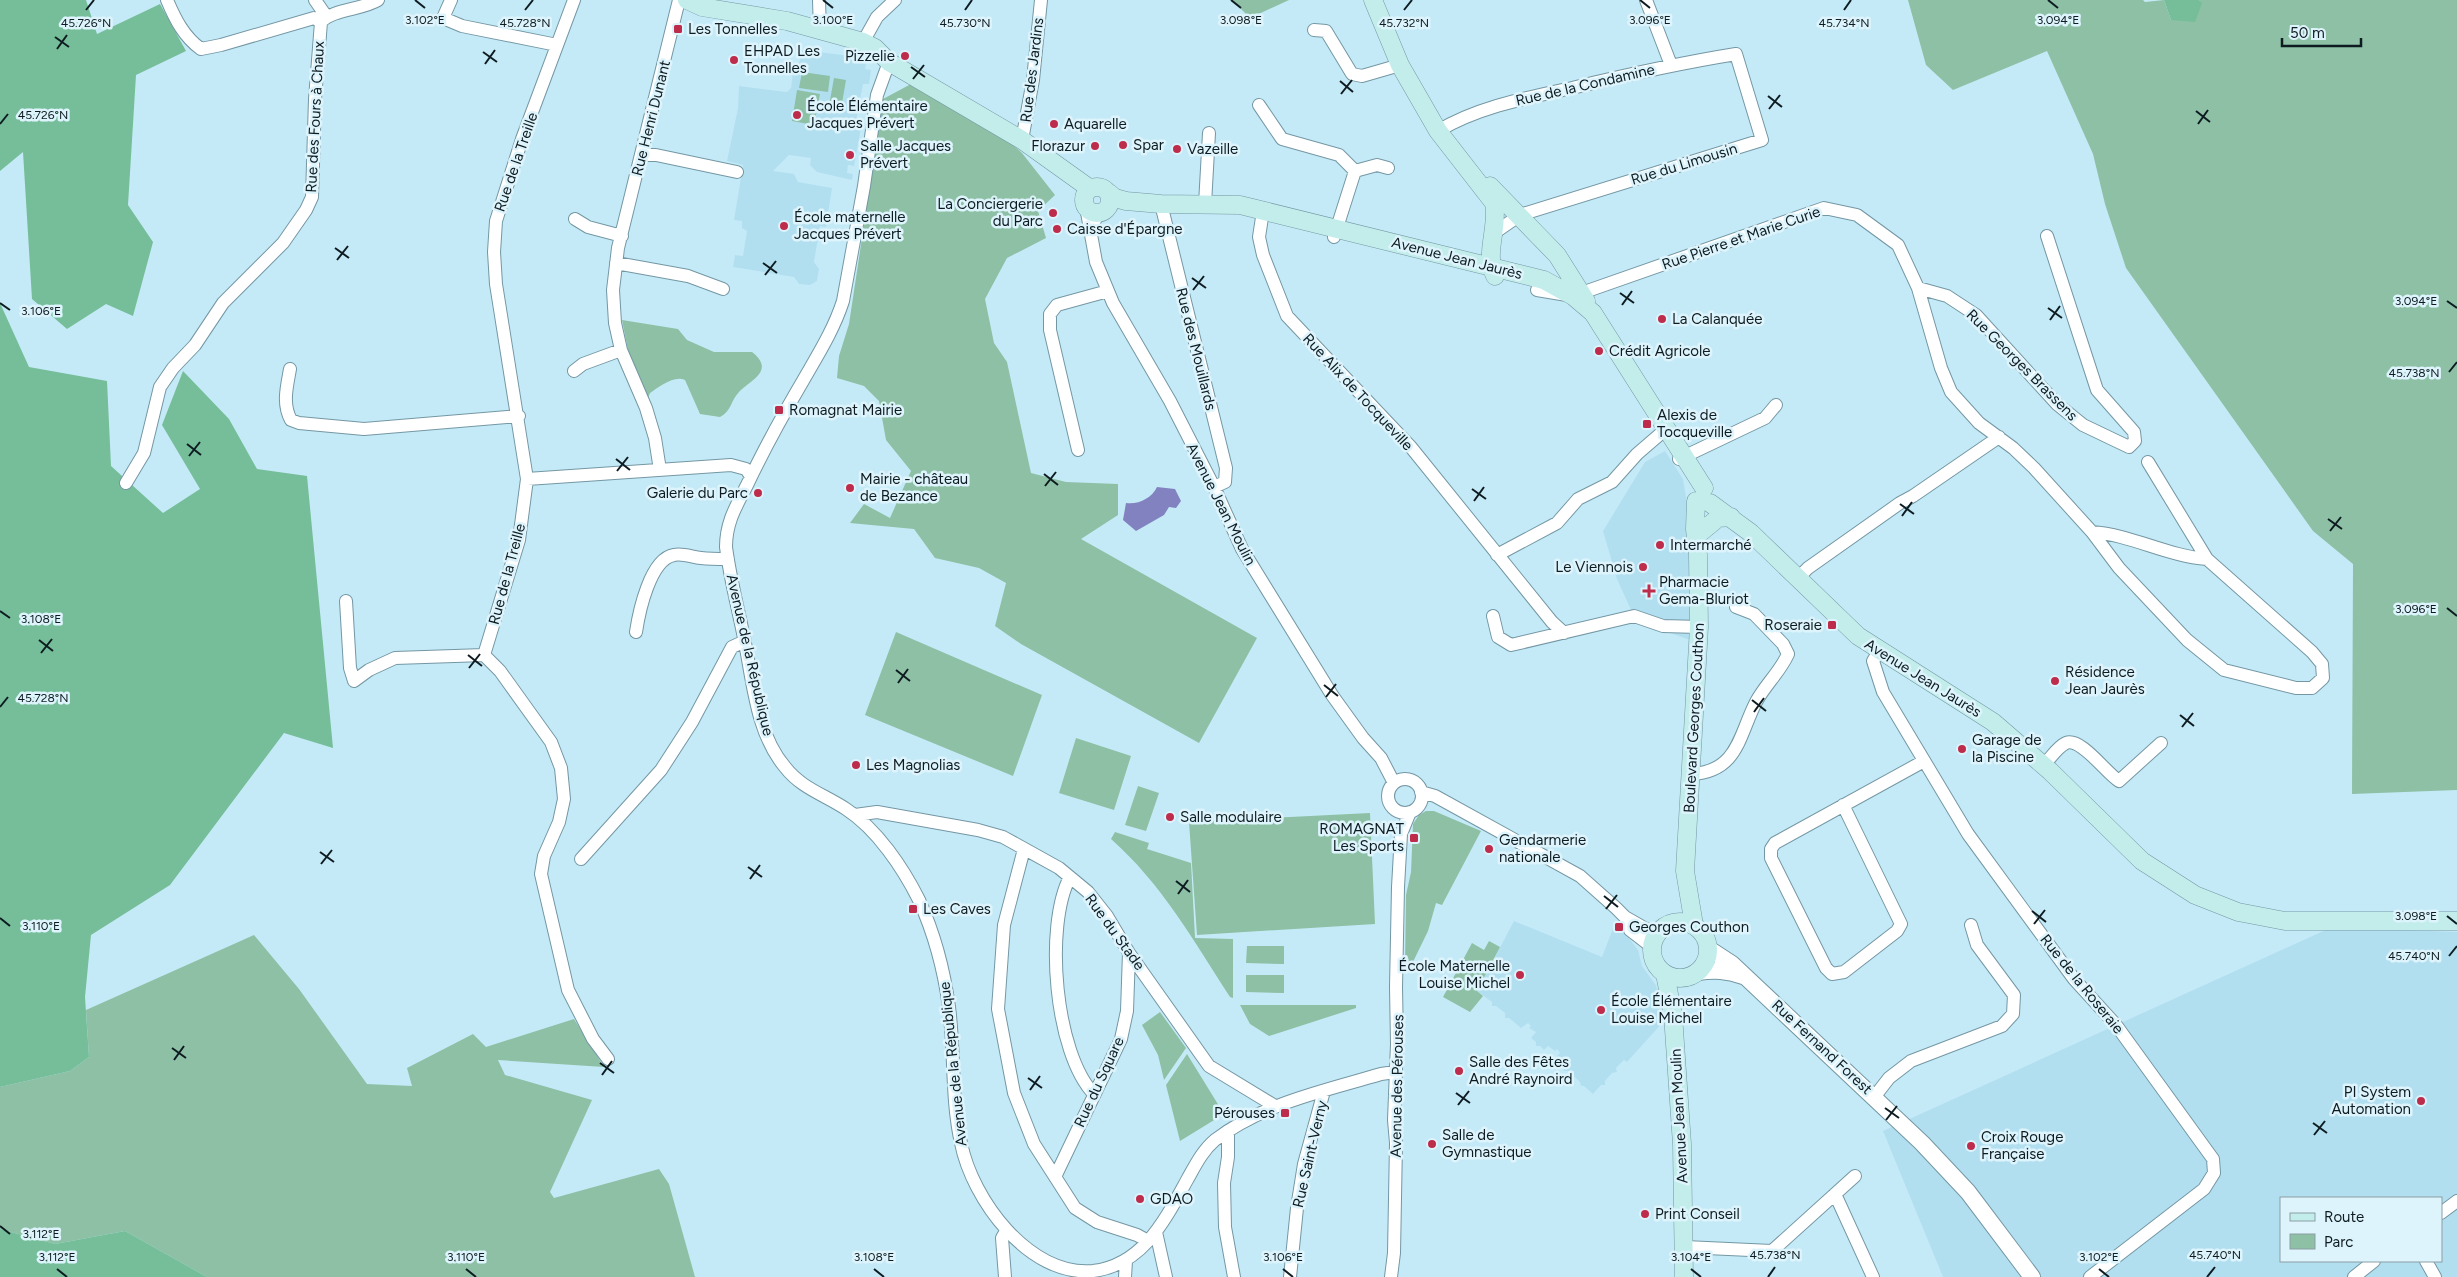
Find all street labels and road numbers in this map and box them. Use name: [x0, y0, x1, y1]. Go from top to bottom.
street label: Rue des Jardins: [1017, 17, 1047, 123]
street label: Rue des Fours à Chaux: [302, 41, 328, 193]
street label: Rue Henri Dunant: [628, 58, 674, 178]
street label: Rue de la Condamine: [1514, 60, 1656, 110]
street label: Rue de la Treille: [491, 110, 541, 214]
street label: Rue du Limousin: [1629, 139, 1739, 189]
street label: Rue Pierre et Marie Curie: [1659, 202, 1823, 274]
street label: Avenue Jean Jaurès: [1390, 233, 1524, 283]
street label: Rue des Mouillards: [1172, 286, 1220, 412]
street label: Rue Georges Brassens: [1963, 306, 2081, 424]
street label: Rue Alix de Tocqueville: [1299, 330, 1417, 454]
street label: Avenue Jean Moulin: [1182, 440, 1260, 568]
street label: Rue de la Treille: [485, 521, 529, 627]
street label: Avenue de la République: [723, 572, 777, 738]
street label: Boulevard Georges Couthon: [1680, 622, 1708, 814]
street label: Avenue Jean Jaurès: [1861, 635, 1985, 721]
street label: Rue du Stade: [1081, 890, 1149, 974]
street label: Rue de la Roseraie: [2036, 931, 2128, 1037]
street label: Avenue de la République: [935, 981, 971, 1147]
street label: Rue Fernand Forest: [1768, 996, 1876, 1098]
street label: Avenue des Pérouses: [1387, 1014, 1407, 1158]
street label: Rue du Square: [1070, 1034, 1128, 1130]
street label: Avenue Jean Moulin: [1666, 1048, 1692, 1184]
street label: Rue Saint-Verny: [1289, 1099, 1331, 1209]

